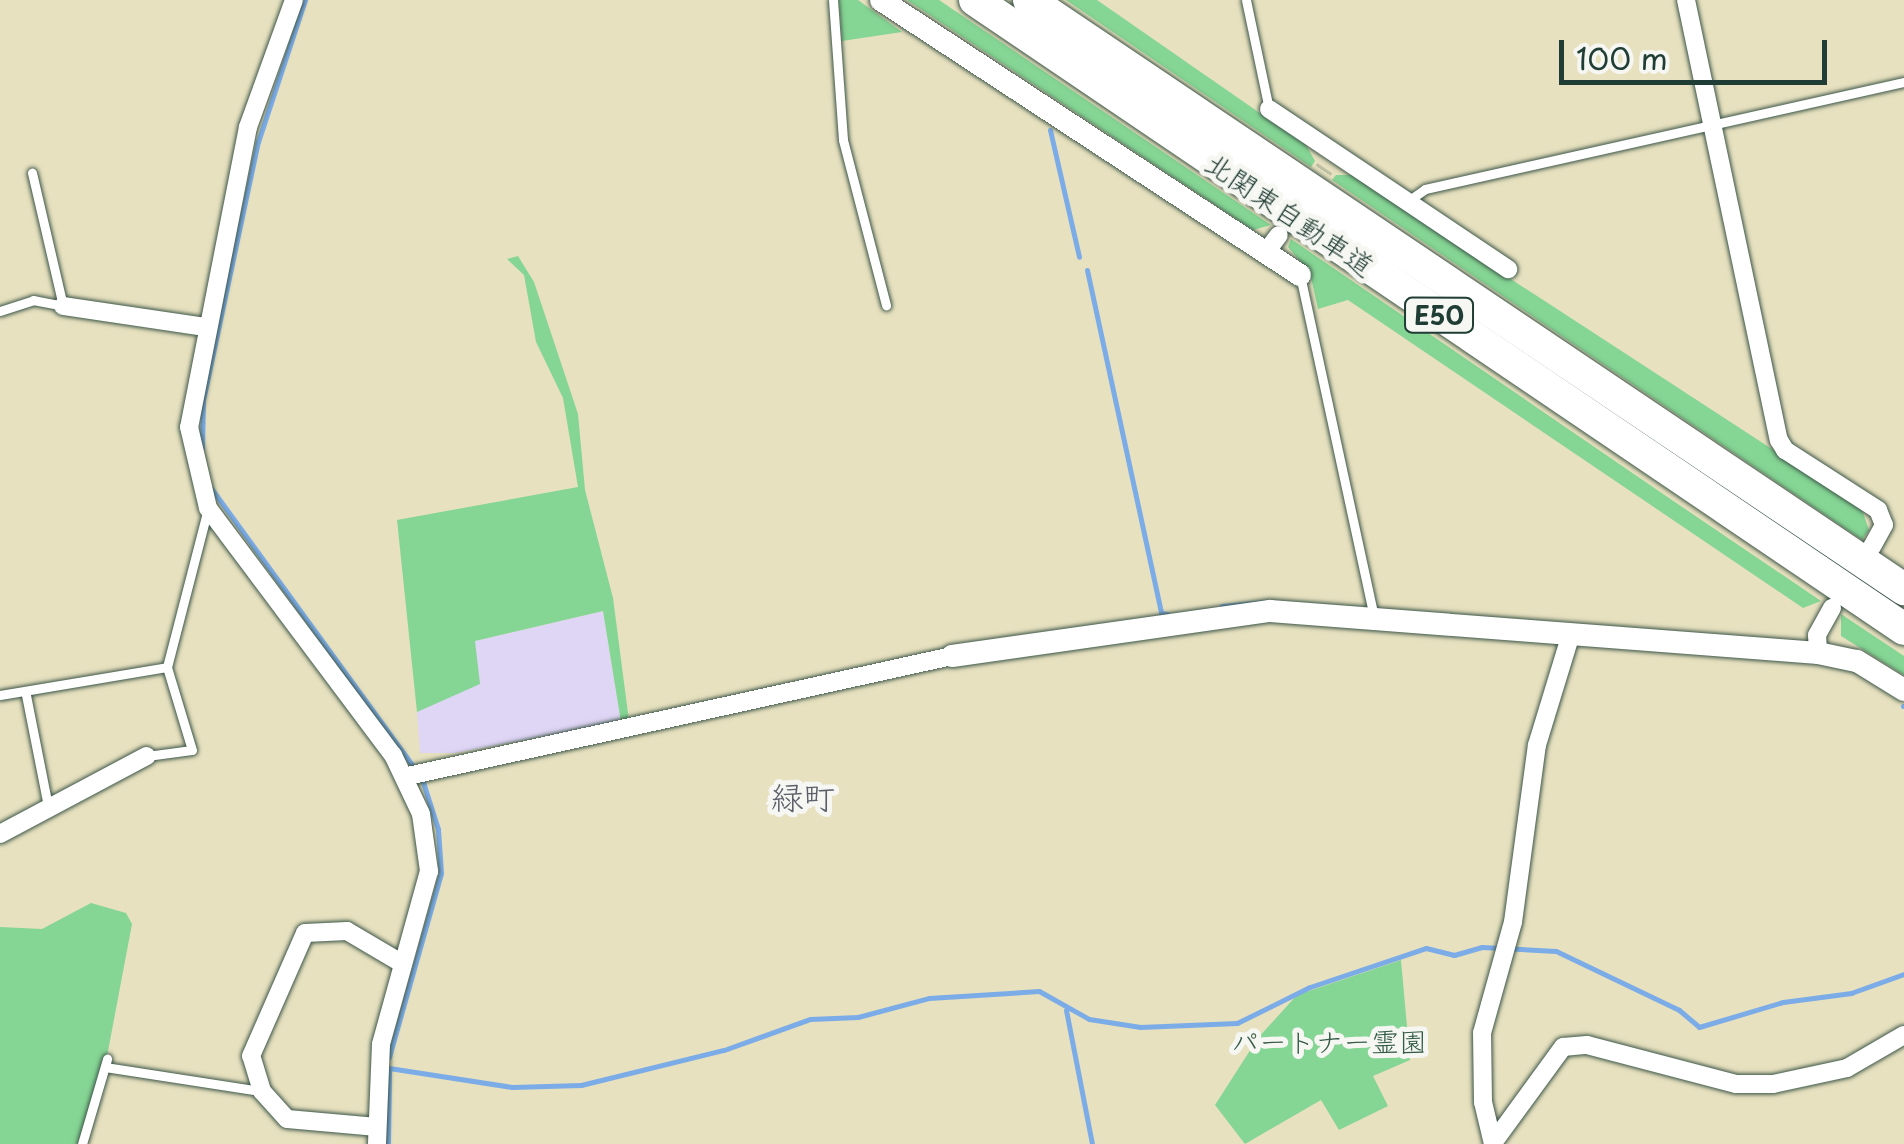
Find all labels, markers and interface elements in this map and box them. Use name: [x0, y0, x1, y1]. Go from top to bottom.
scale bar: [1564, 20, 1832, 82]
text: 100 m: [1576, 35, 1668, 80]
street label: 北関東自動車道: [1199, 145, 1381, 283]
road number: E50: [1404, 295, 1474, 335]
district label: 緑町: [771, 777, 835, 815]
park label: パートナー霊園: [1231, 1024, 1427, 1058]

